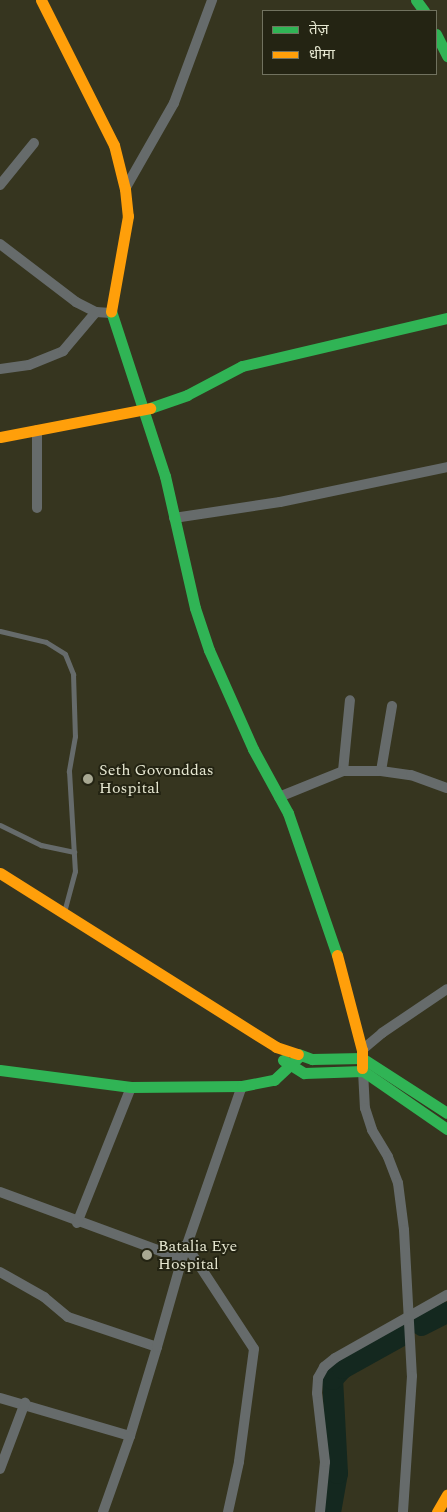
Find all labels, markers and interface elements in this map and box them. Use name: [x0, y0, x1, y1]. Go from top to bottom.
legend: [262, 10, 437, 75]
text: तेज़: [309, 18, 329, 41]
text: धीमा: [309, 43, 335, 66]
place label: Seth Govonddas Hospital: [99, 760, 214, 798]
marker: Seth Govonddas Hospital: [81, 772, 95, 786]
place label: Batalia Eye Hospital: [158, 1236, 237, 1274]
marker: Batalia Eye Hospital: [140, 1248, 154, 1262]

